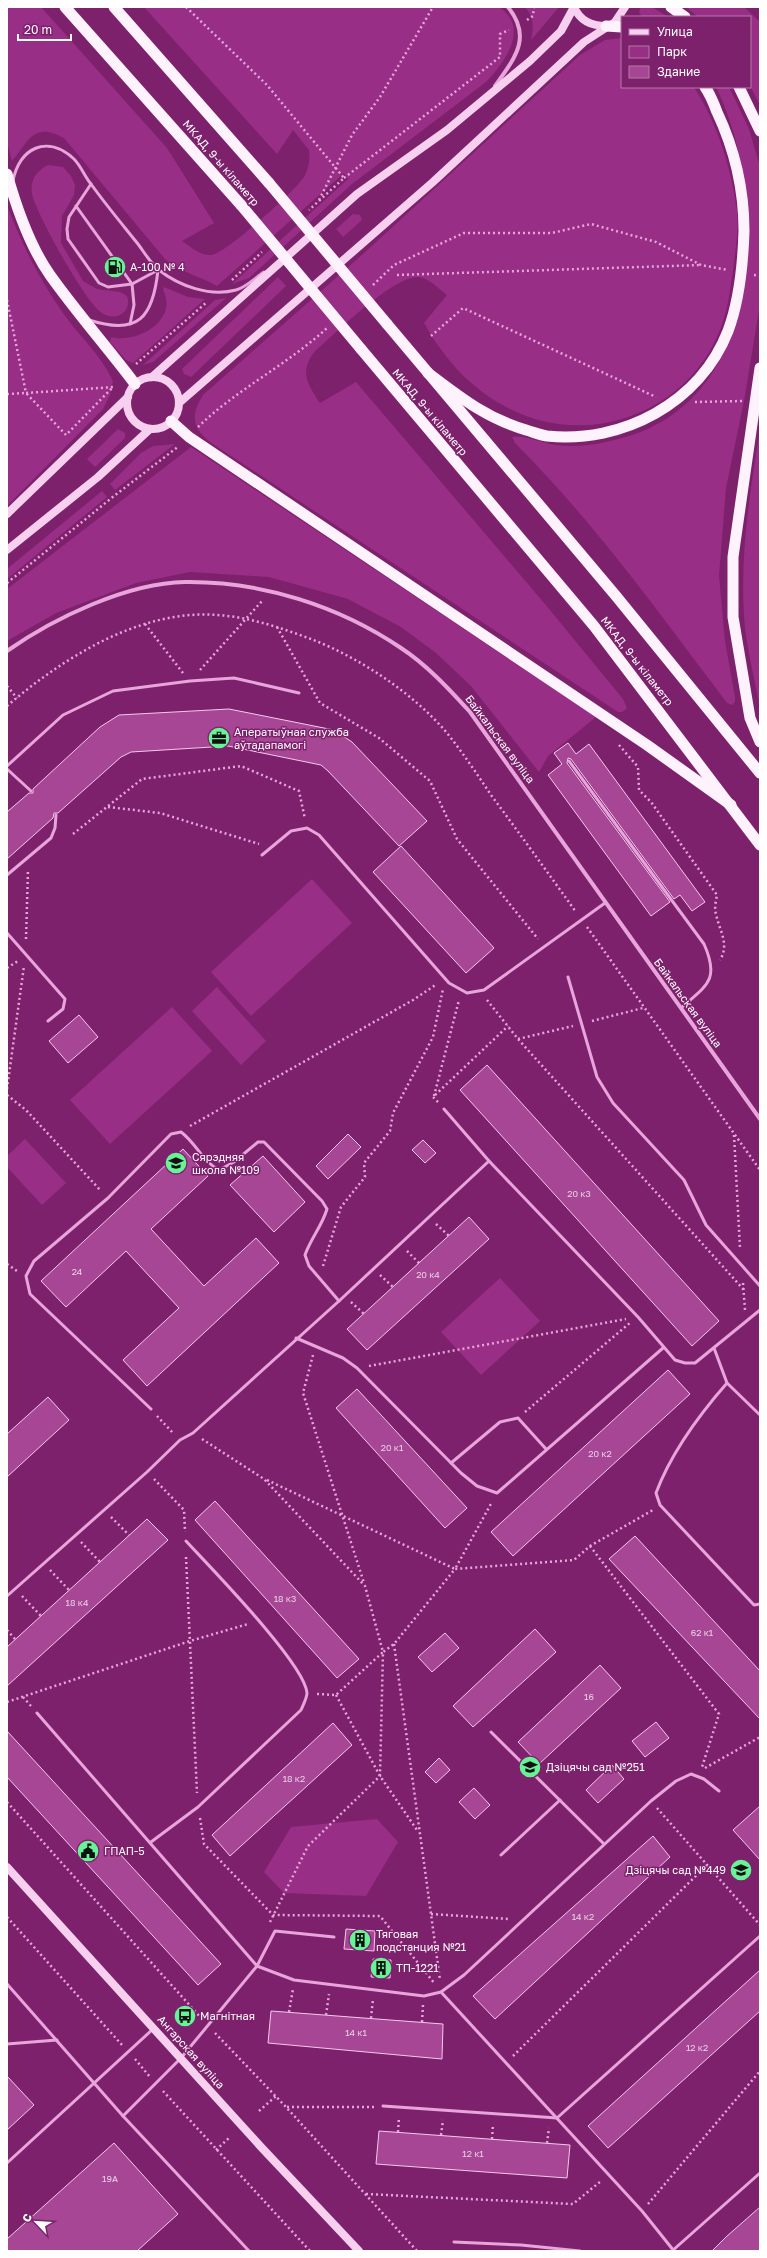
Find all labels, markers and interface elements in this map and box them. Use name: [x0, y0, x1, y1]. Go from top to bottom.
scale bar: [18, 16, 71, 42]
legend: [621, 16, 751, 88]
text: 20 m: [24, 22, 52, 37]
text: Улица: [657, 24, 693, 39]
text: Парк: [657, 44, 687, 59]
text: Здание: [657, 64, 700, 79]
street label: МКАД, 9-ы кіламетр: [181, 117, 262, 208]
fuel station icon: А-100 № 4: [102, 254, 128, 280]
place label: А-100 № 4: [130, 260, 185, 273]
street label: МКАД, 9-ы кіламетр: [390, 366, 471, 458]
street label: МКАД, 9-ы кіламетр: [599, 614, 676, 708]
street label: Байкальская вуліца: [463, 692, 538, 785]
office icon: Аператыўная служба аўтадапамогі: [206, 725, 232, 751]
place label: Аператыўная служба аўтадапамогі: [234, 725, 349, 751]
street label: Байкальская вуліца: [652, 956, 725, 1050]
school or university icon: Сярэдняя школа №109: [163, 1150, 189, 1176]
place label: Сярэдняя школа №109: [192, 1150, 260, 1176]
house number: 20 к3: [567, 1188, 591, 1199]
house number: 24: [72, 1266, 83, 1277]
house number: 20 к4: [416, 1269, 440, 1280]
house number: 20 к1: [381, 1442, 404, 1453]
house number: 20 к2: [588, 1448, 612, 1459]
house number: 18 к3: [274, 1593, 296, 1604]
house number: 18 к4: [66, 1597, 89, 1608]
house number: 62 к1: [691, 1627, 714, 1638]
house number: 16: [584, 1691, 594, 1702]
school or university icon: Дзіцячы сад №251: [517, 1754, 543, 1780]
place label: Дзіцячы сад №251: [546, 1760, 644, 1773]
house number: 18 к2: [283, 1773, 305, 1784]
public building icon: ГПАП-5: [75, 1838, 101, 1864]
place label: ГПАП-5: [104, 1844, 145, 1857]
school or university icon: Дзіцячы сад №449: [728, 1857, 754, 1883]
place label: Дзіцячы сад №449: [626, 1863, 726, 1876]
house number: 14 к2: [572, 1911, 594, 1922]
building icon: Тяговая подстанция №21: [347, 1927, 373, 1953]
place label: Тяговая подстанция №21: [376, 1927, 466, 1953]
building icon: ТП-1221: [368, 1955, 394, 1981]
place label: ТП-1221: [396, 1961, 439, 1974]
bus stop icon: Магнітная: [172, 2003, 198, 2029]
place label: Магнітная: [200, 2009, 255, 2022]
street label: Ангарская вуліца: [155, 2012, 228, 2091]
house number: 14 к1: [345, 2027, 367, 2038]
house number: 12 к2: [686, 2042, 708, 2053]
house number: 12 к1: [462, 2148, 484, 2159]
house number: 19А: [102, 2173, 118, 2184]
north arrow: [16, 2202, 56, 2242]
text: С: [19, 2211, 34, 2224]

